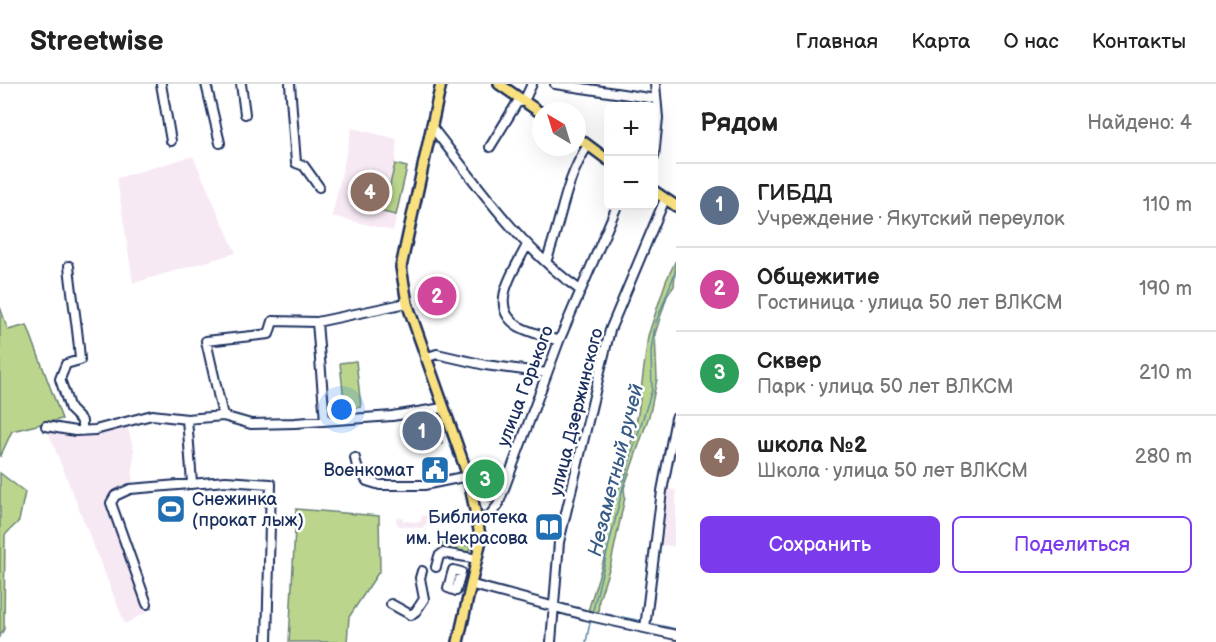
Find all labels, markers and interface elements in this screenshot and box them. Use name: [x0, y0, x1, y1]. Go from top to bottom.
text: Streetwise: [30, 25, 163, 58]
text: Главная: [795, 29, 878, 54]
text: Карта: [911, 29, 970, 54]
text: О нас: [1003, 29, 1059, 54]
text: Контакты: [1092, 29, 1186, 54]
north arrow: [532, 102, 586, 156]
map controls: [604, 102, 658, 210]
button: +: [604, 102, 658, 156]
text: Рядом: [700, 108, 778, 139]
text: Найдено: 4: [1087, 111, 1192, 135]
button: −: [604, 156, 658, 210]
pin: 4: [350, 170, 389, 214]
text: ГИБДД: [757, 180, 832, 207]
text: 1: [715, 193, 724, 217]
text: 110 m: [1143, 193, 1192, 217]
text: Учреждение · Якутский переулок: [757, 207, 1065, 231]
text: Общежитие: [757, 264, 879, 291]
pin: 2: [418, 274, 456, 318]
text: 2: [714, 277, 725, 301]
text: 190 m: [1139, 277, 1192, 301]
text: Гостиница · улица 50 лет ВЛКСМ: [757, 291, 1063, 315]
street label: улица Горького: [493, 323, 558, 450]
street label: улица Дзержинского: [545, 326, 608, 498]
text: Сквер: [757, 348, 821, 375]
text: 3: [714, 361, 725, 385]
text: 210 m: [1139, 361, 1192, 385]
text: Парк · улица 50 лет ВЛКСМ: [757, 375, 1014, 399]
water label: Незаметный ручей: [583, 381, 649, 559]
your location: [327, 395, 356, 424]
pin: 1: [402, 408, 442, 454]
text: школа №2: [757, 432, 867, 459]
text: 4: [714, 445, 725, 469]
text: 280 m: [1135, 445, 1192, 469]
public building icon: Военкомат: [419, 454, 451, 486]
pin: 3: [466, 456, 504, 502]
text: Школа · улица 50 лет ВЛКСМ: [757, 459, 1028, 483]
place label: Военкомат: [323, 460, 415, 481]
place label: Снежинка (прокат лыж): [192, 489, 304, 531]
sports icon: Снежинка (прокат лыж): [155, 493, 187, 525]
place label: Библиотека им. Некрасова: [406, 507, 528, 549]
library icon: Библиотека им. Некрасова: [533, 511, 565, 543]
button: Сохранить: [700, 516, 940, 573]
button: Поделиться: [952, 516, 1192, 573]

